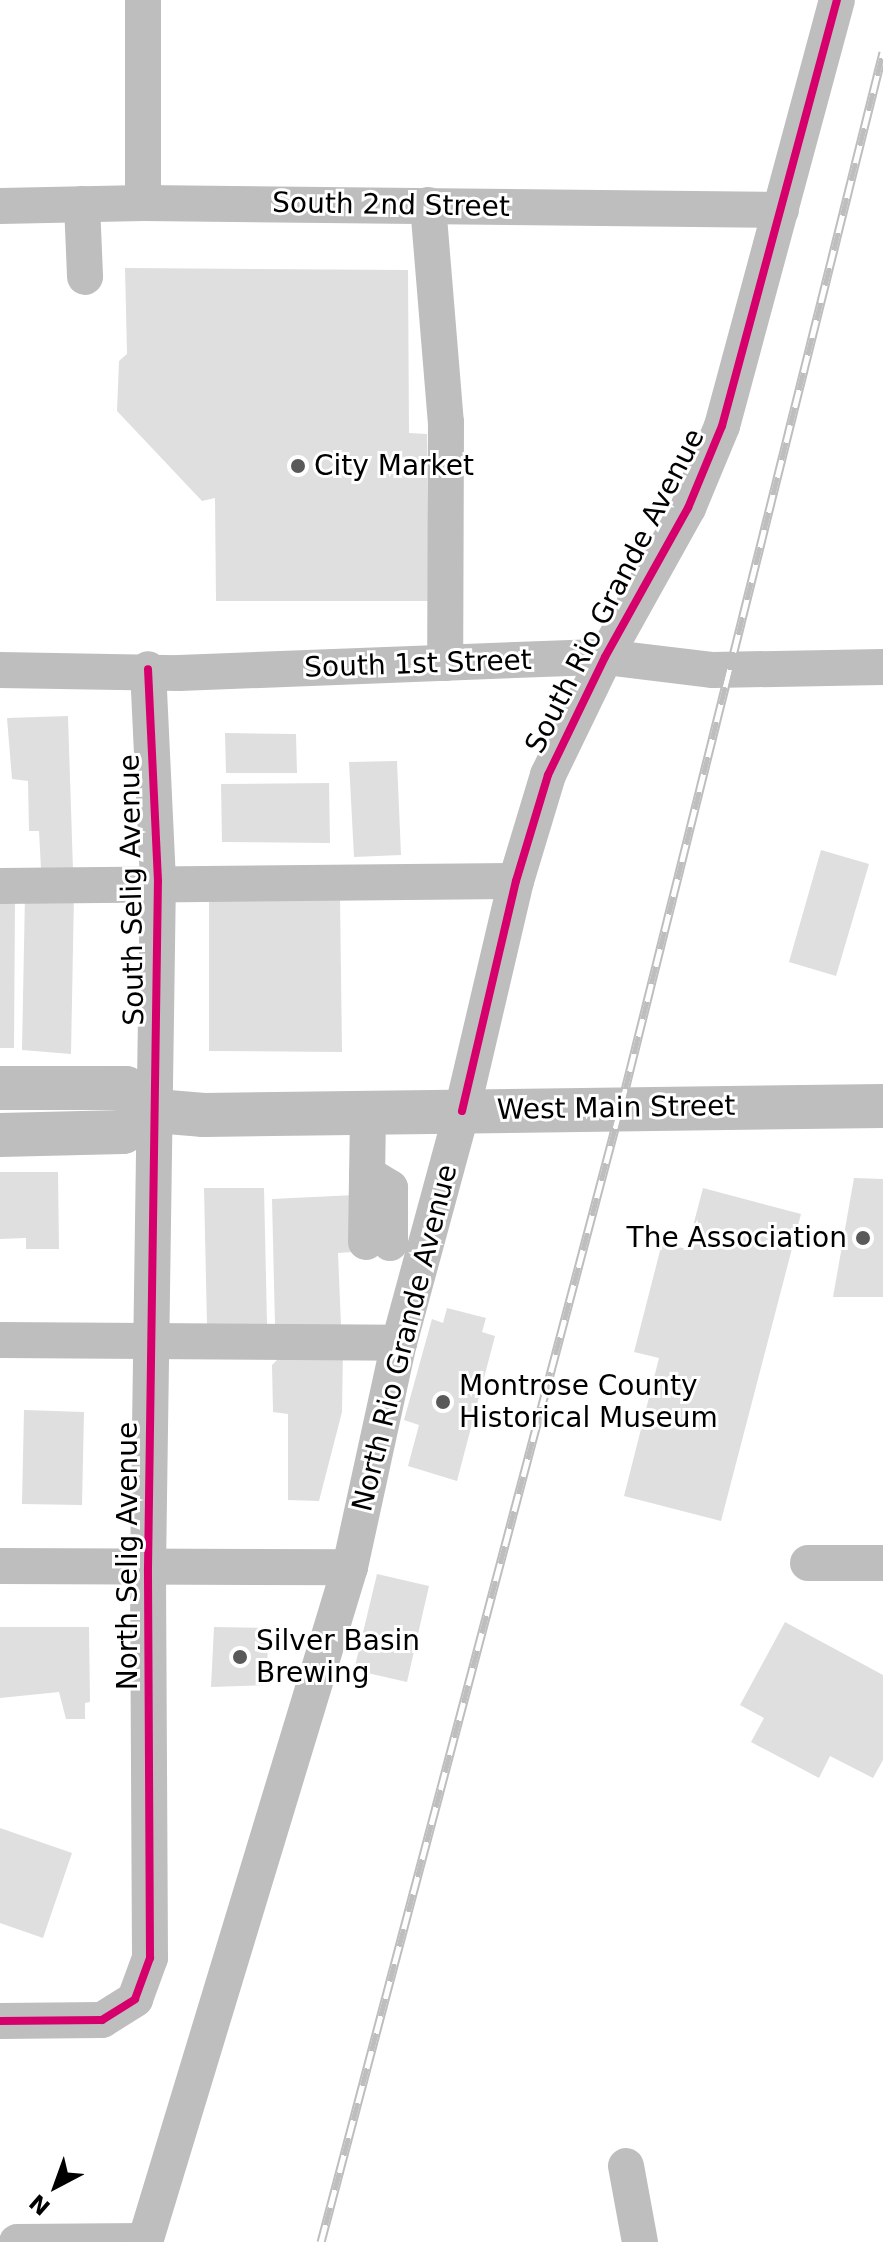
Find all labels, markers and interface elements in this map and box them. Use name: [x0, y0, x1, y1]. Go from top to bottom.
street label: South 2nd Street: [272, 186, 510, 224]
street label: South Rio Grande Avenue: [518, 423, 712, 759]
place label: City Market: [314, 449, 474, 483]
marker: City Market: [289, 457, 307, 475]
street label: South 1st Street: [304, 643, 532, 685]
street label: South Selig Avenue: [113, 754, 151, 1026]
street label: West Main Street: [496, 1089, 736, 1127]
street label: North Rio Grande Avenue: [346, 1161, 464, 1515]
place label: The Association: [627, 1221, 847, 1255]
marker: The Association: [854, 1229, 872, 1247]
place label: Montrose County Historical Museum: [459, 1369, 718, 1435]
marker: Montrose County Historical Museum: [434, 1393, 452, 1411]
street label: North Selig Avenue: [111, 1422, 145, 1690]
place label: Silver Basin Brewing: [256, 1624, 420, 1690]
marker: Silver Basin Brewing: [231, 1648, 249, 1666]
north arrow: [16, 2146, 96, 2226]
text: N: [25, 2189, 55, 2220]

